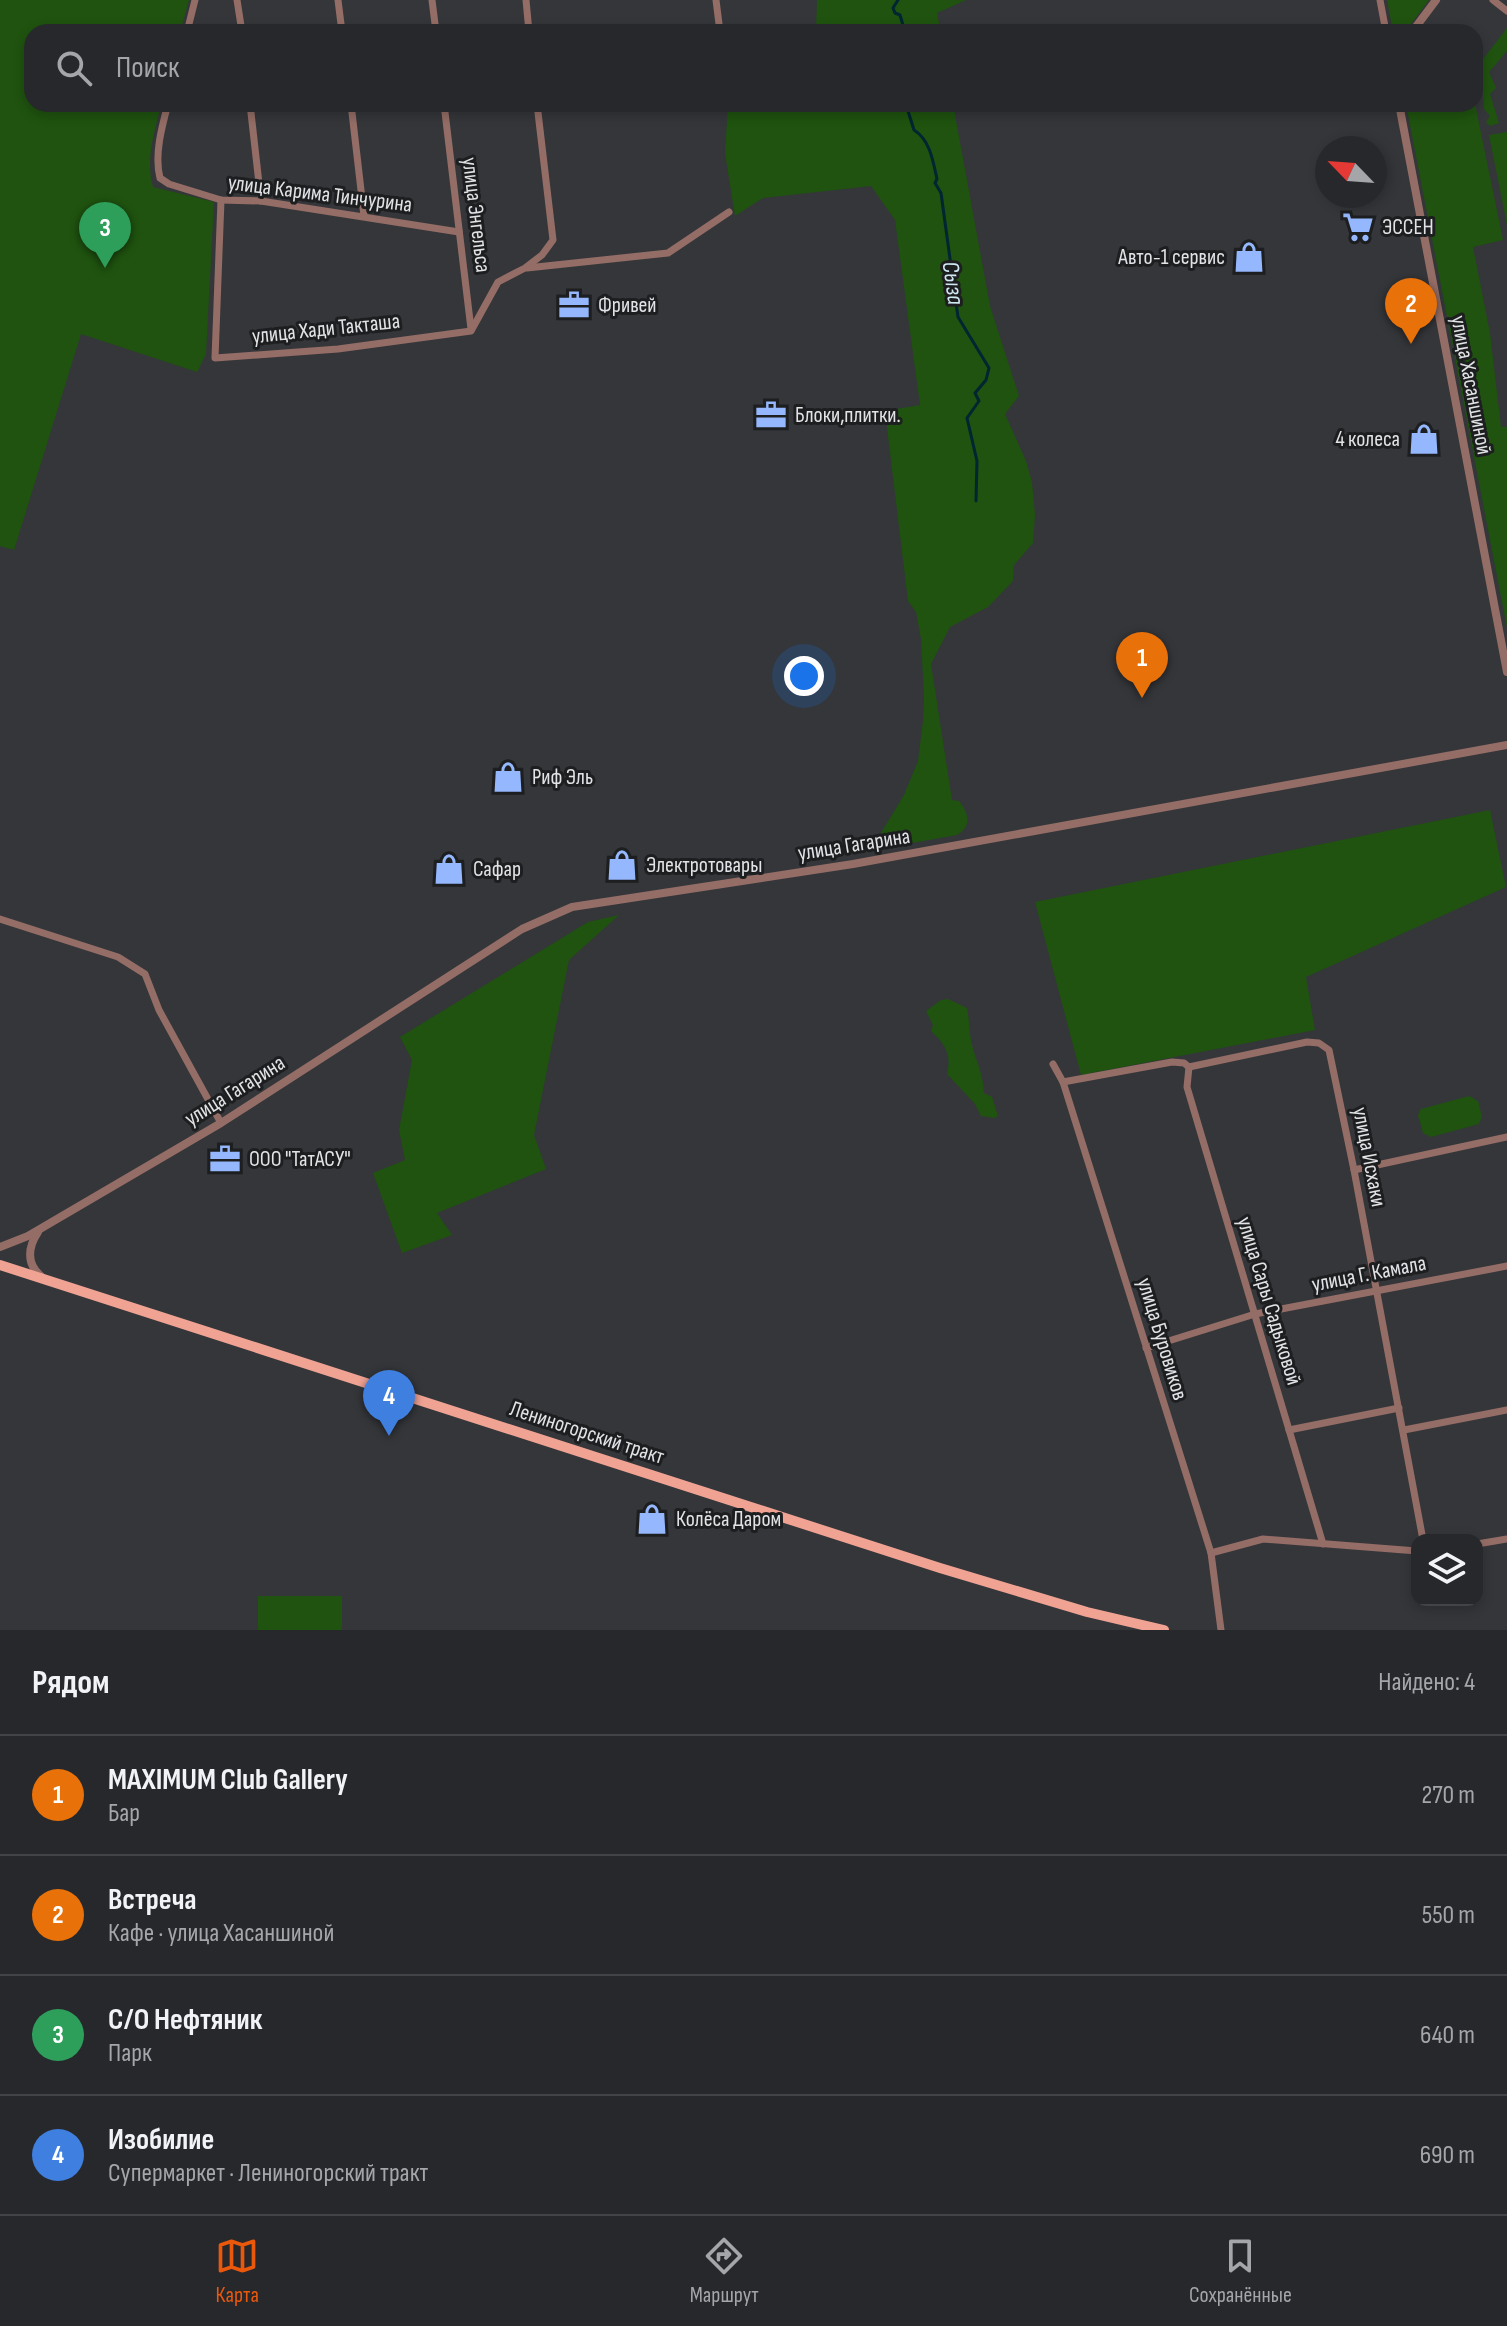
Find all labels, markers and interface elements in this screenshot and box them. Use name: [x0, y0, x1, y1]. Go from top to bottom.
search box: [24, 24, 1483, 112]
icon: search: [52, 46, 96, 90]
text: Поиск: [116, 50, 179, 86]
north arrow: [1315, 136, 1387, 208]
street label: улица Энгельса: [456, 156, 496, 274]
street label: улица Карима Тинчурина: [226, 169, 414, 219]
pin: 3: [79, 202, 131, 268]
supermarket icon: ЭССЕН: [1341, 210, 1375, 244]
place label: ЭССЕН: [1382, 214, 1434, 241]
shop icon: Авто-1 сервис: [1232, 240, 1266, 274]
place label: Авто-1 сервис: [1117, 244, 1225, 271]
water label: Сыза: [936, 260, 970, 307]
pin: 2: [1385, 278, 1437, 344]
office icon: Фривей: [557, 288, 591, 322]
place label: Фривей: [598, 292, 656, 319]
street label: улица Хади Такташа: [251, 308, 401, 350]
street label: улица Хасаншиной: [1444, 313, 1498, 457]
office icon: Блоки,плитки.: [754, 398, 788, 432]
place label: Блоки,плитки.: [795, 402, 901, 429]
shop icon: 4 колеса: [1407, 422, 1441, 456]
place label: 4 колеса: [1335, 426, 1400, 453]
pin: 1: [1116, 632, 1168, 698]
your location: [784, 656, 824, 696]
shop icon: Риф Эль: [491, 760, 525, 794]
place label: Риф Эль: [532, 764, 593, 791]
street label: улица Гагарина: [796, 823, 912, 867]
shop icon: Электротовары: [605, 848, 639, 882]
shop icon: Сафар: [432, 852, 466, 886]
place label: Электротовары: [646, 852, 762, 879]
place label: Сафар: [473, 856, 521, 883]
street label: улица Гагарина: [180, 1050, 290, 1132]
street label: улица Исхаки: [1346, 1105, 1392, 1209]
office icon: ООО "ТатАСУ": [208, 1142, 242, 1176]
place label: ООО "ТатАСУ": [249, 1146, 351, 1173]
street label: улица Сары Садыковой: [1231, 1214, 1307, 1388]
street label: улица Г. Камала: [1310, 1250, 1428, 1298]
street label: улица Буровиков: [1131, 1275, 1193, 1403]
pin: 4: [363, 1370, 415, 1436]
street label: Лениногорский тракт: [506, 1395, 668, 1471]
shop icon: Колёса Даром: [635, 1502, 669, 1536]
place label: Колёса Даром: [676, 1506, 781, 1533]
map controls: [1411, 1534, 1483, 1606]
button: layers: [1411, 1534, 1483, 1606]
text: Рядом: [32, 1662, 110, 1703]
text: Найдено: 4: [1378, 1667, 1475, 1698]
text: MAXIMUM Club Gallery: [108, 1762, 348, 1798]
text: 1: [53, 1780, 63, 1811]
text: 270 m: [1422, 1780, 1475, 1811]
text: Бар: [108, 1798, 140, 1829]
text: Встреча: [108, 1882, 197, 1918]
text: 2: [52, 1900, 64, 1931]
text: 550 m: [1422, 1900, 1475, 1931]
text: Кафе · улица Хасаншиной: [108, 1918, 334, 1949]
text: С/О Нефтяник: [108, 2002, 262, 2038]
text: 3: [52, 2020, 64, 2051]
text: 640 m: [1420, 2020, 1475, 2051]
text: Парк: [108, 2038, 152, 2069]
text: Изобилие: [108, 2122, 214, 2158]
text: 4: [52, 2140, 64, 2171]
text: 690 m: [1420, 2140, 1475, 2171]
text: Супермаркет · Лениногорский тракт: [108, 2158, 428, 2189]
tab: Карта: [215, 2234, 259, 2309]
tab: Маршрут: [690, 2234, 759, 2309]
tab: Сохранённые: [1189, 2234, 1292, 2309]

